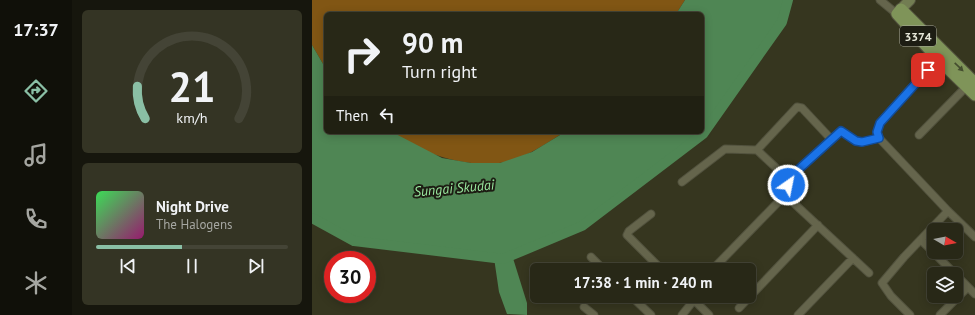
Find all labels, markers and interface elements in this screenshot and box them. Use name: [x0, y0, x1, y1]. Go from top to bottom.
text: 17:37: [13, 18, 59, 41]
text: 90 m: [402, 24, 463, 61]
road number: 3374: [900, 26, 936, 46]
icon: right: [336, 28, 388, 80]
pin: [911, 53, 945, 87]
icon: arrive: [917, 59, 939, 81]
text: 21: [168, 60, 216, 113]
text: Turn right: [402, 60, 477, 83]
one-way arrow: [954, 63, 964, 72]
icon: directions: [22, 77, 50, 105]
icon: left: [376, 104, 398, 126]
text: Then: [336, 106, 368, 125]
text: km/h: [176, 108, 208, 127]
icon: music: [22, 141, 50, 169]
position arrow: [767, 164, 809, 206]
water label: Sungai Skudai: [413, 175, 495, 200]
text: Night Drive: [156, 197, 229, 216]
icon: phone: [22, 205, 50, 233]
text: The Halogens: [156, 216, 233, 233]
north arrow: [927, 223, 963, 259]
map controls: [927, 223, 963, 303]
speed limit sign: 30: [324, 251, 376, 303]
icon: previous: [117, 255, 139, 277]
icon: pause: [181, 255, 203, 277]
icon: next: [245, 255, 267, 277]
button: layers: [927, 267, 963, 303]
icon: climate: [22, 269, 50, 297]
text: 17:38 · 1 min · 240 m: [574, 273, 712, 292]

